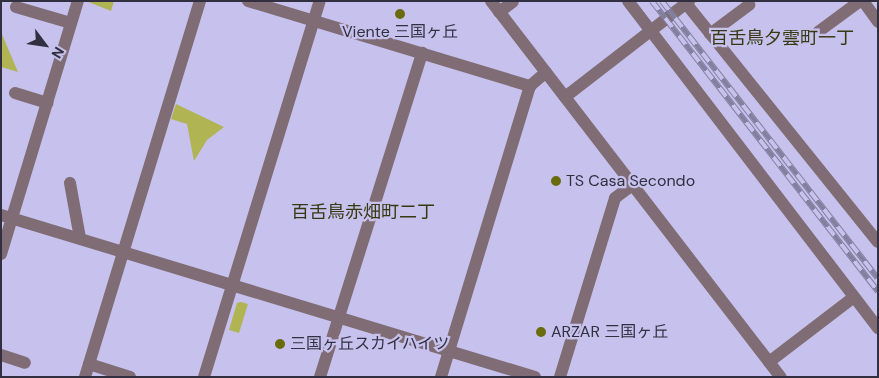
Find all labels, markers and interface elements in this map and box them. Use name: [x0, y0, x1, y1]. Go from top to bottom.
marker: Viente 三国ヶ丘: [394, 8, 406, 20]
north arrow: [20, 20, 70, 70]
place label: Viente 三国ヶ丘: [342, 22, 458, 42]
district label: 百舌鳥夕雲町一丁: [710, 27, 854, 49]
text: N: [48, 44, 68, 62]
place label: TS Casa Secondo: [566, 171, 695, 191]
marker: TS Casa Secondo: [550, 175, 562, 187]
district label: 百舌鳥赤畑町二丁: [291, 201, 435, 223]
place label: ARZAR 三国ヶ丘: [551, 322, 668, 342]
marker: ARZAR 三国ヶ丘: [535, 326, 547, 338]
place label: 三国ヶ丘スカイハイツ: [290, 334, 450, 354]
marker: 三国ヶ丘スカイハイツ: [274, 338, 286, 350]

